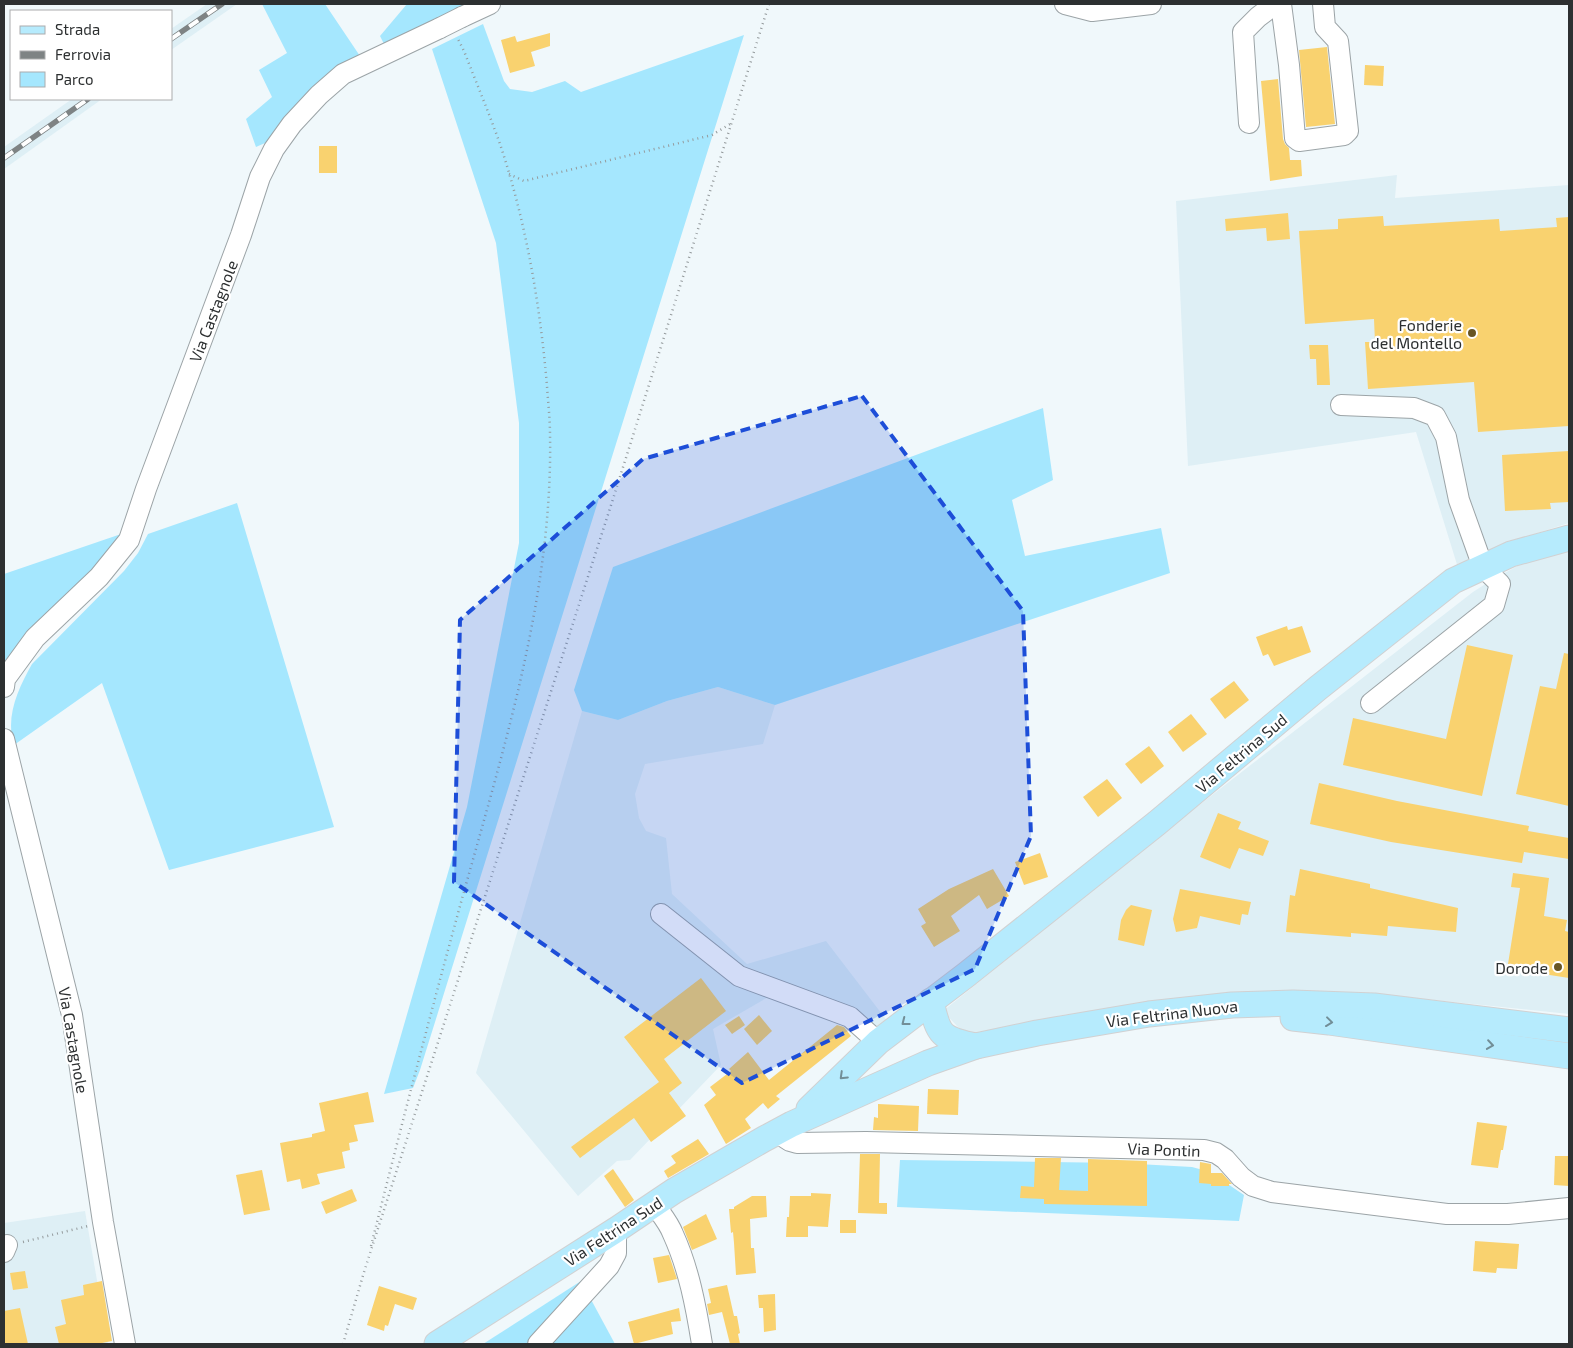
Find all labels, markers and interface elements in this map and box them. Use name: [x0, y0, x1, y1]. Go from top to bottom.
legend: [10, 10, 172, 100]
text: Strada: [55, 20, 100, 38]
text: Ferrovia: [55, 45, 111, 63]
text: Parco: [55, 70, 94, 88]
street label: Via Castagnole: [185, 257, 241, 365]
place label: Fonderie del Montello: [1371, 315, 1462, 352]
marker: Fonderie del Montello: [1466, 327, 1478, 339]
street label: Via Feltrina Sud: [1192, 709, 1290, 797]
place label: Dorode: [1495, 958, 1548, 977]
marker: Dorode: [1552, 961, 1564, 973]
street label: Via Castagnole: [55, 985, 93, 1095]
street label: Via Feltrina Nuova: [1105, 996, 1239, 1030]
one-way arrow: [902, 1016, 911, 1024]
one-way arrow: [1325, 1016, 1333, 1027]
one-way arrow: [1486, 1039, 1494, 1050]
one-way arrow: [840, 1070, 849, 1079]
street label: Via Pontin: [1127, 1138, 1201, 1160]
street label: Via Feltrina Sud: [560, 1192, 666, 1270]

